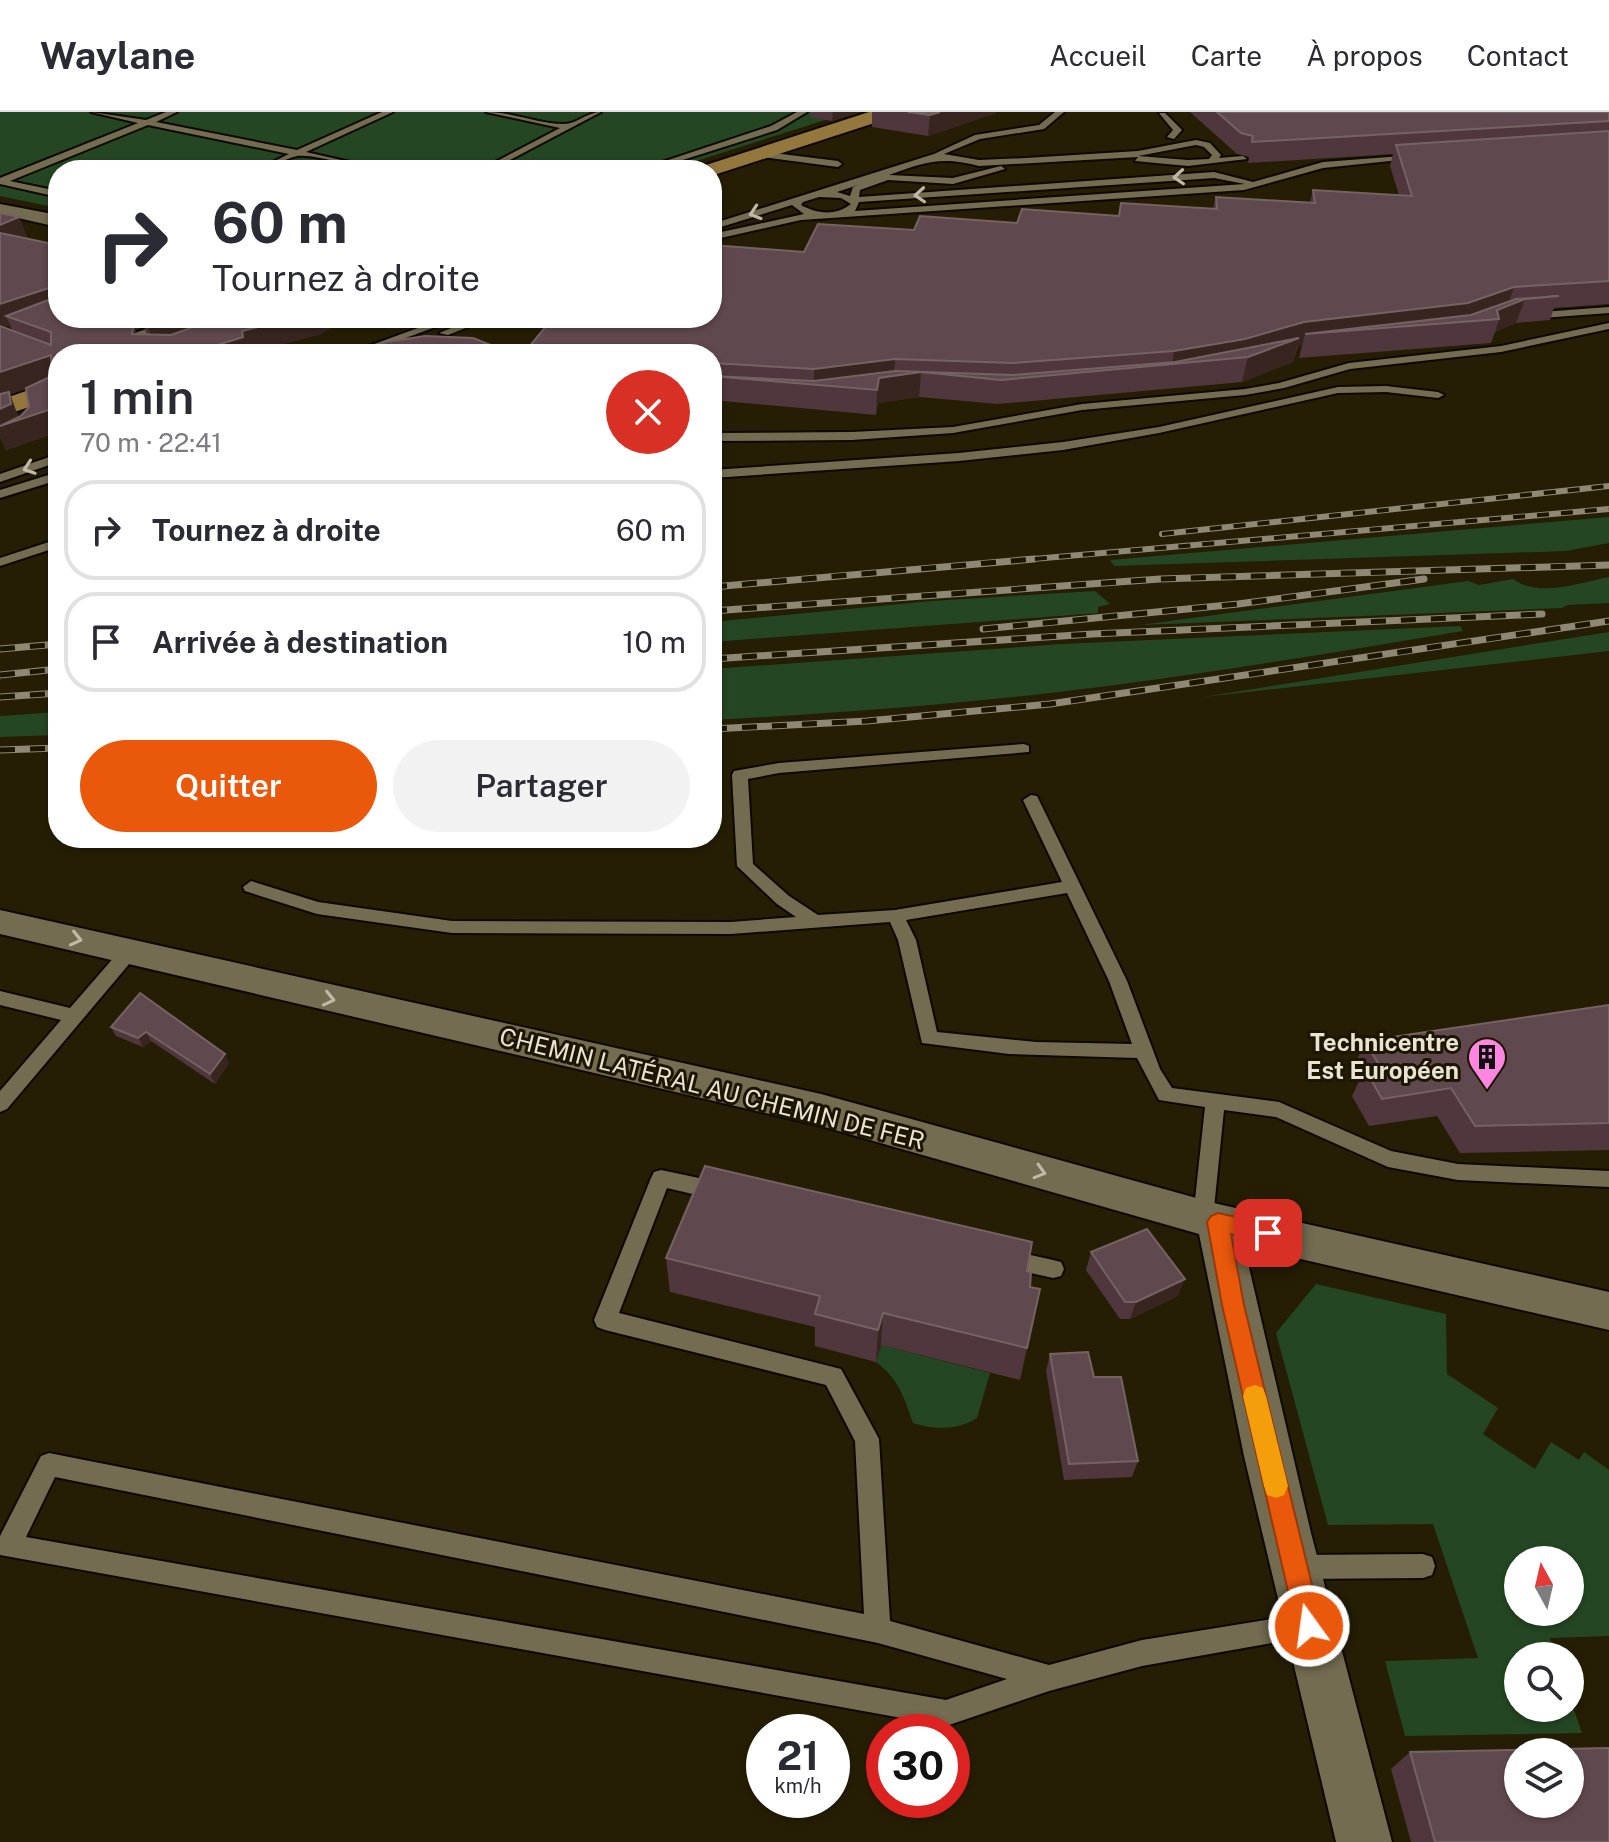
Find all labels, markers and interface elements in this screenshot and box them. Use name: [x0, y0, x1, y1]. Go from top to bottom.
text: Waylane: [40, 33, 195, 78]
text: Accueil: [1049, 39, 1147, 72]
text: Carte: [1191, 39, 1262, 72]
text: À propos: [1306, 39, 1423, 72]
text: Contact: [1467, 39, 1569, 72]
one-way arrow: [1172, 168, 1185, 185]
one-way arrow: [913, 186, 926, 203]
text: 60 m: [212, 190, 348, 256]
icon: right: [80, 192, 184, 296]
one-way arrow: [749, 204, 762, 220]
text: Tournez à droite: [212, 257, 480, 299]
text: 1 min: [80, 368, 194, 425]
button: close: [606, 370, 690, 454]
text: 70 m · 22:41: [80, 427, 222, 458]
one-way arrow: [23, 458, 37, 474]
icon: right: [84, 508, 128, 552]
text: Tournez à droite: [152, 512, 381, 548]
text: 60 m: [616, 512, 686, 548]
icon: arrive: [84, 620, 128, 664]
text: Arrivée à destination: [152, 624, 448, 660]
text: 10 m: [622, 624, 686, 660]
button: Quitter: [80, 740, 377, 832]
button: Partager: [393, 740, 690, 832]
one-way arrow: [69, 930, 82, 947]
one-way arrow: [322, 989, 335, 1006]
street label: CHEMIN LATÉRAL AU CHEMIN DE FER: [497, 1022, 928, 1154]
place label: Technicentre Est Européen: [1306, 1028, 1459, 1084]
building icon: Technicentre Est Européen: [1466, 1036, 1508, 1091]
one-way arrow: [1033, 1163, 1047, 1179]
pin: [1234, 1199, 1302, 1267]
icon: arrive: [1246, 1211, 1290, 1255]
north arrow: [1504, 1546, 1584, 1626]
map controls: [1504, 1546, 1584, 1818]
position arrow: [1267, 1584, 1351, 1668]
button: search: [1504, 1642, 1584, 1722]
speed limit sign: 30: [866, 1714, 970, 1818]
text: 21: [777, 1732, 819, 1779]
button: layers: [1504, 1738, 1584, 1818]
text: km/h: [774, 1774, 822, 1798]

